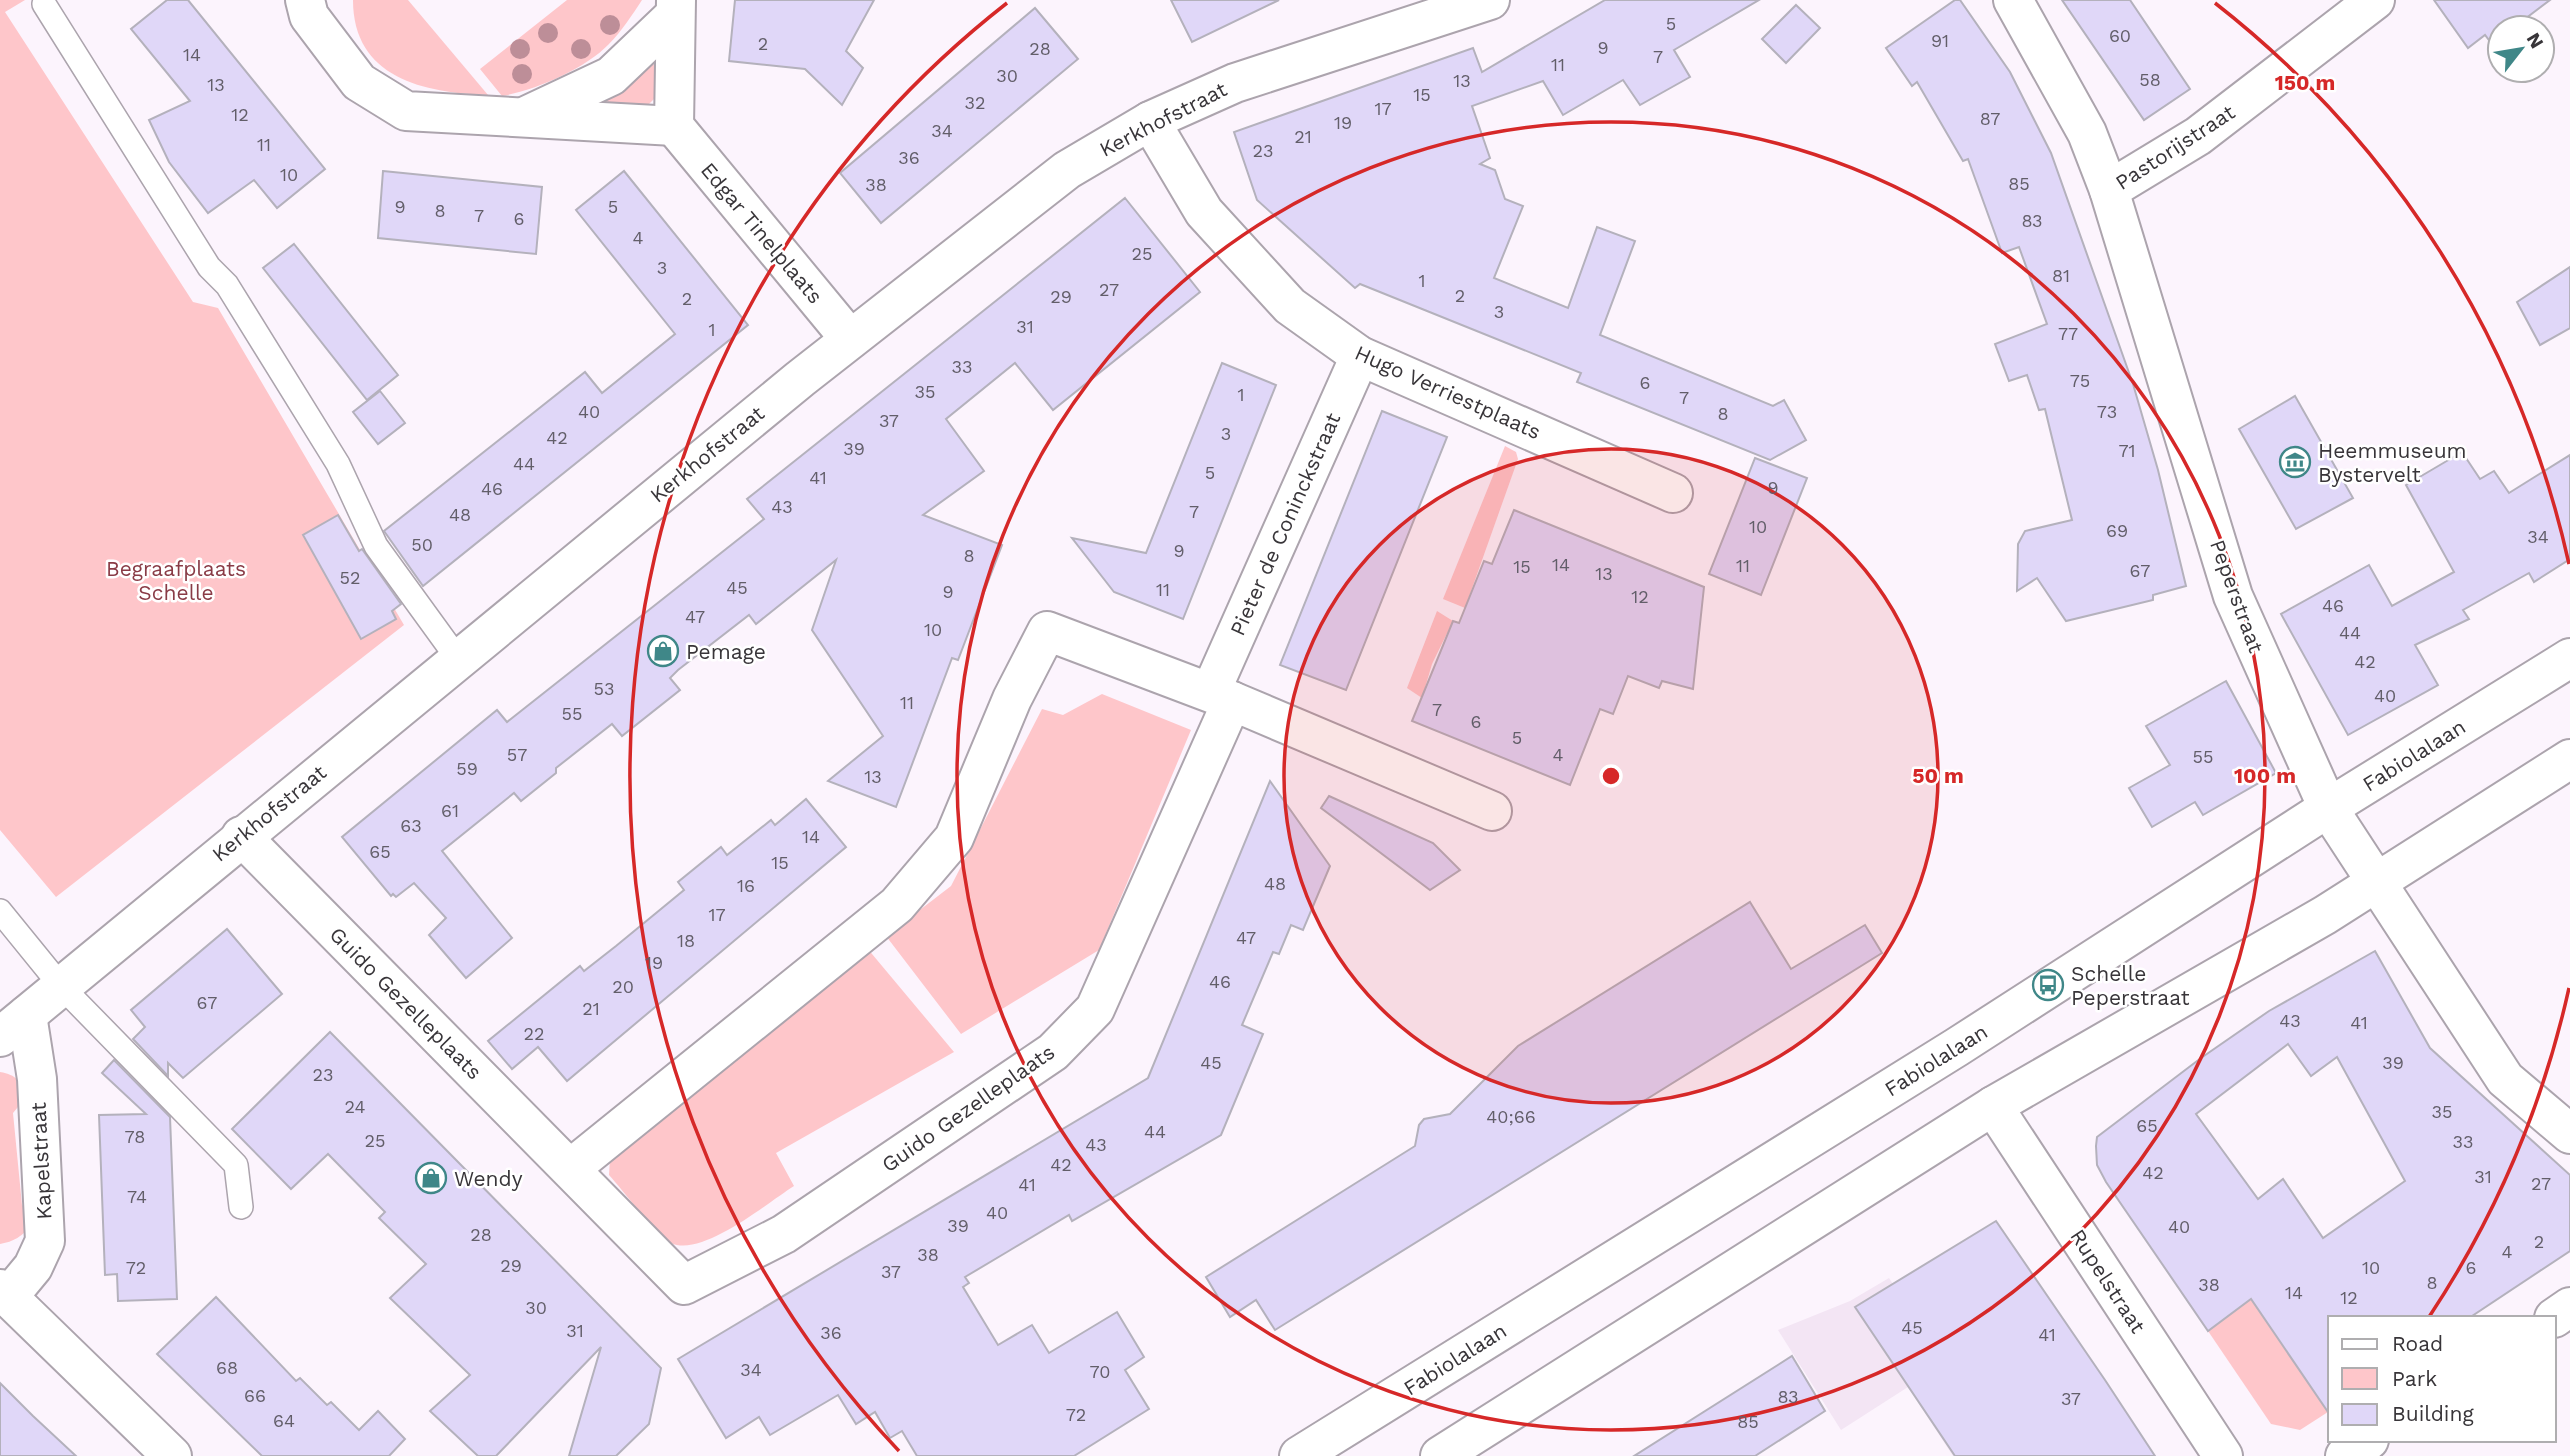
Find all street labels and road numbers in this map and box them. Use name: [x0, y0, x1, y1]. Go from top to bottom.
street label: Kerkhofstraat: [1095, 76, 1231, 162]
street label: Pastorijstraat: [2111, 99, 2240, 195]
street label: Edgar Tinelplaats: [696, 157, 828, 309]
street label: Hugo Verriestplaats: [1351, 340, 1545, 444]
street label: Kerkhofstraat: [645, 400, 769, 508]
street label: Pieter de Coninckstraat: [1225, 409, 1346, 639]
street label: Peperstraat: [2205, 536, 2269, 656]
street label: Fabiolalaan: [2358, 714, 2470, 796]
street label: Kerkhofstraat: [207, 759, 331, 867]
street label: Guido Gezelleplaats: [325, 922, 487, 1084]
street label: Fabiolalaan: [1880, 1019, 1992, 1101]
street label: Guido Gezelleplaats: [877, 1039, 1059, 1177]
street label: Kapelstraat: [25, 1102, 57, 1220]
street label: Rupelstraat: [2065, 1224, 2151, 1338]
street label: Fabiolalaan: [1399, 1318, 1511, 1400]

